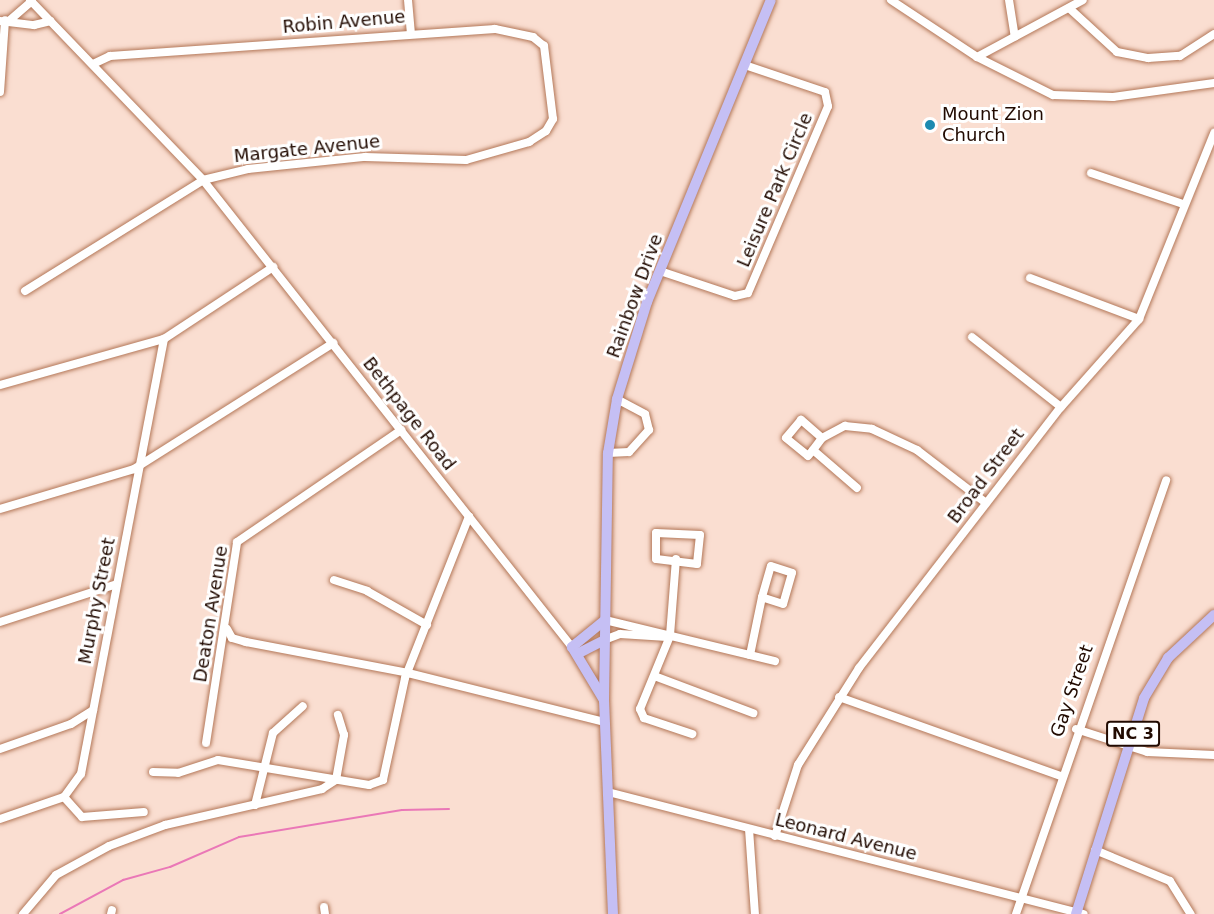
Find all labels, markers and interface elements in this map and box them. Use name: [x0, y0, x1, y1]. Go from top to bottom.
street label: Robin Avenue: [282, 6, 406, 38]
place label: Mount Zion Church: [942, 104, 1044, 146]
street label: Leisure Park Circle: [733, 110, 817, 270]
marker: Mount Zion Church: [923, 118, 937, 132]
street label: Margate Avenue: [233, 131, 381, 167]
street label: Rainbow Drive: [603, 231, 667, 361]
street label: Bethpage Road: [358, 353, 460, 475]
street label: Broad Street: [943, 424, 1029, 528]
street label: Murphy Street: [74, 536, 120, 666]
street label: Deaton Avenue: [190, 544, 232, 684]
street label: Gay Street: [1046, 642, 1098, 740]
road number: NC 3: [1106, 721, 1160, 747]
street label: Leonard Avenue: [773, 809, 919, 865]

